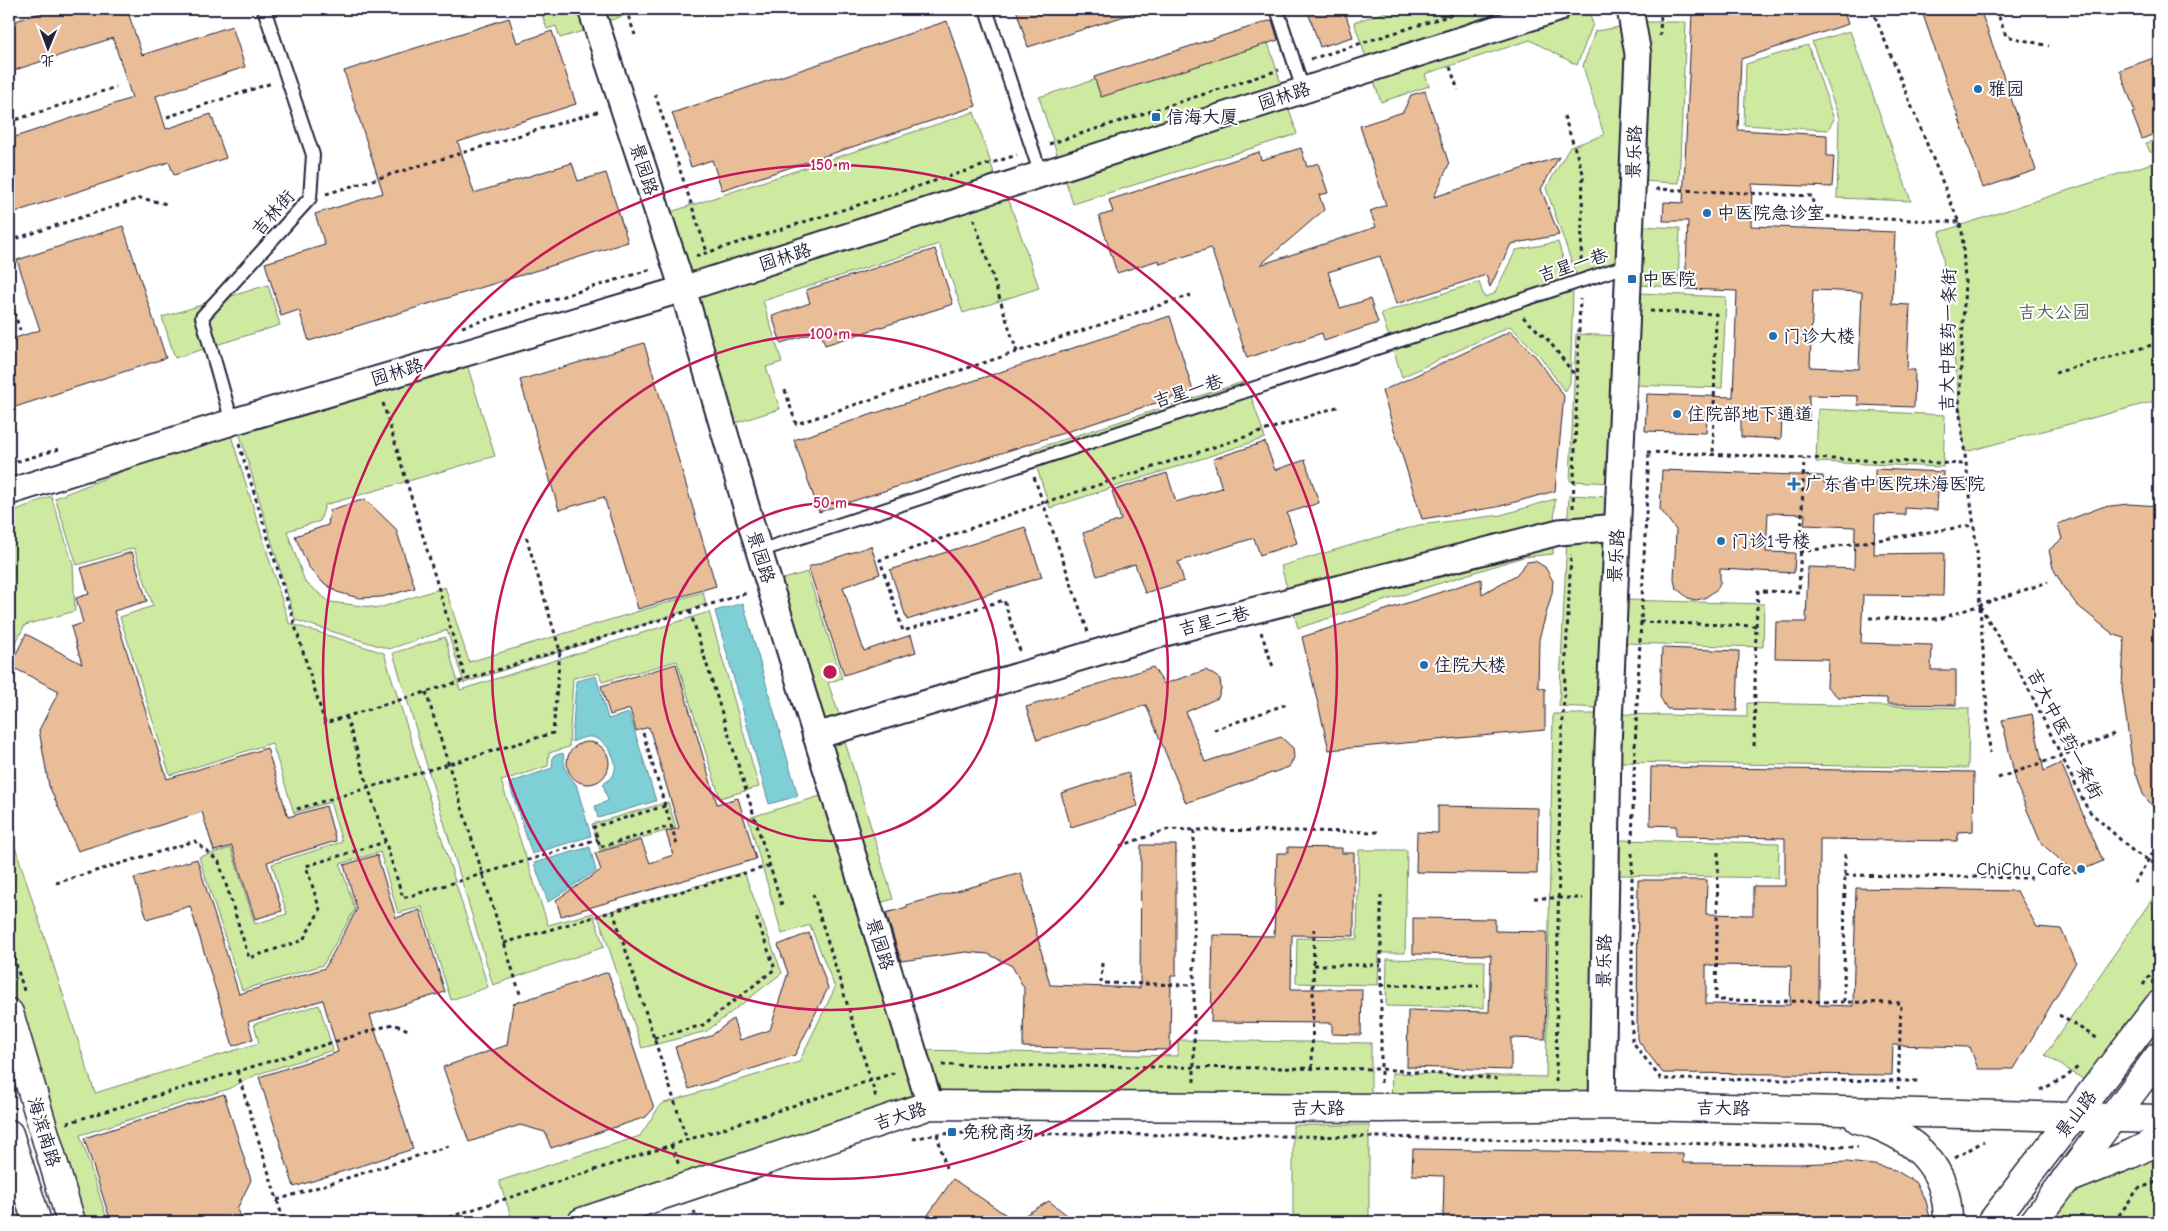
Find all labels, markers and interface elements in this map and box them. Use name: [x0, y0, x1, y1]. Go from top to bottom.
north arrow: [22, 22, 72, 72]
text: 北: [41, 52, 55, 69]
street label: 园林路: [1255, 78, 1313, 115]
place label: 雅园: [1988, 79, 2024, 100]
marker: 雅园: [1972, 83, 1984, 95]
place label: 信海大厦: [1166, 107, 1238, 128]
marker: 信海大厦: [1150, 111, 1162, 123]
street label: 景乐路: [1623, 125, 1646, 179]
street label: 景园路: [625, 140, 662, 198]
text: 150 m: [810, 156, 850, 174]
street label: 吉林街: [248, 186, 299, 240]
place label: 中医院急诊室: [1717, 203, 1825, 224]
marker: 中医院急诊室: [1701, 207, 1713, 219]
street label: 园林路: [756, 239, 814, 276]
street label: 吉星一巷: [1536, 244, 1611, 287]
street label: 吉大中医药一条街: [1937, 268, 1960, 412]
place label: 中医院: [1642, 269, 1696, 290]
marker: 中医院: [1626, 273, 1638, 285]
park label: 吉大公园: [2018, 302, 2090, 323]
text: 100 m: [810, 325, 850, 343]
place label: 门诊大楼: [1783, 326, 1855, 347]
marker: 门诊大楼: [1767, 330, 1779, 342]
street label: 园林路: [368, 355, 426, 390]
street label: 吉星一巷: [1151, 370, 1226, 413]
place label: 住院部地下通道: [1687, 404, 1813, 425]
marker: 住院部地下通道: [1671, 408, 1683, 420]
place label: 广东省中医院珠海医院: [1805, 474, 1985, 495]
marker: 广东省中医院珠海医院: [1787, 477, 1801, 491]
text: 50 m: [813, 494, 847, 512]
street label: 景园路: [743, 528, 778, 586]
street label: 景乐路: [1605, 529, 1628, 584]
place label: 门诊1号楼: [1731, 531, 1810, 552]
marker: 门诊1号楼: [1715, 535, 1727, 547]
street label: 吉星二巷: [1177, 603, 1252, 640]
place label: 住院大楼: [1434, 655, 1506, 676]
marker: 住院大楼: [1418, 659, 1430, 671]
centre of rings: [821, 663, 839, 681]
street label: 吉大中医药一条街: [2023, 665, 2107, 803]
place label: ChiChu Cafe: [1976, 859, 2071, 880]
marker: ChiChu Cafe: [2075, 863, 2087, 875]
street label: 景园路: [862, 915, 897, 973]
street label: 景乐路: [1594, 934, 1615, 988]
street label: 景山路: [2051, 1087, 2101, 1142]
street label: 海滨南路: [23, 1095, 64, 1170]
street label: 吉大路: [871, 1098, 929, 1135]
street label: 吉大路: [1291, 1098, 1345, 1119]
street label: 吉大路: [1696, 1098, 1750, 1119]
place label: 免税商场: [962, 1122, 1034, 1143]
marker: 免税商场: [946, 1126, 958, 1138]

